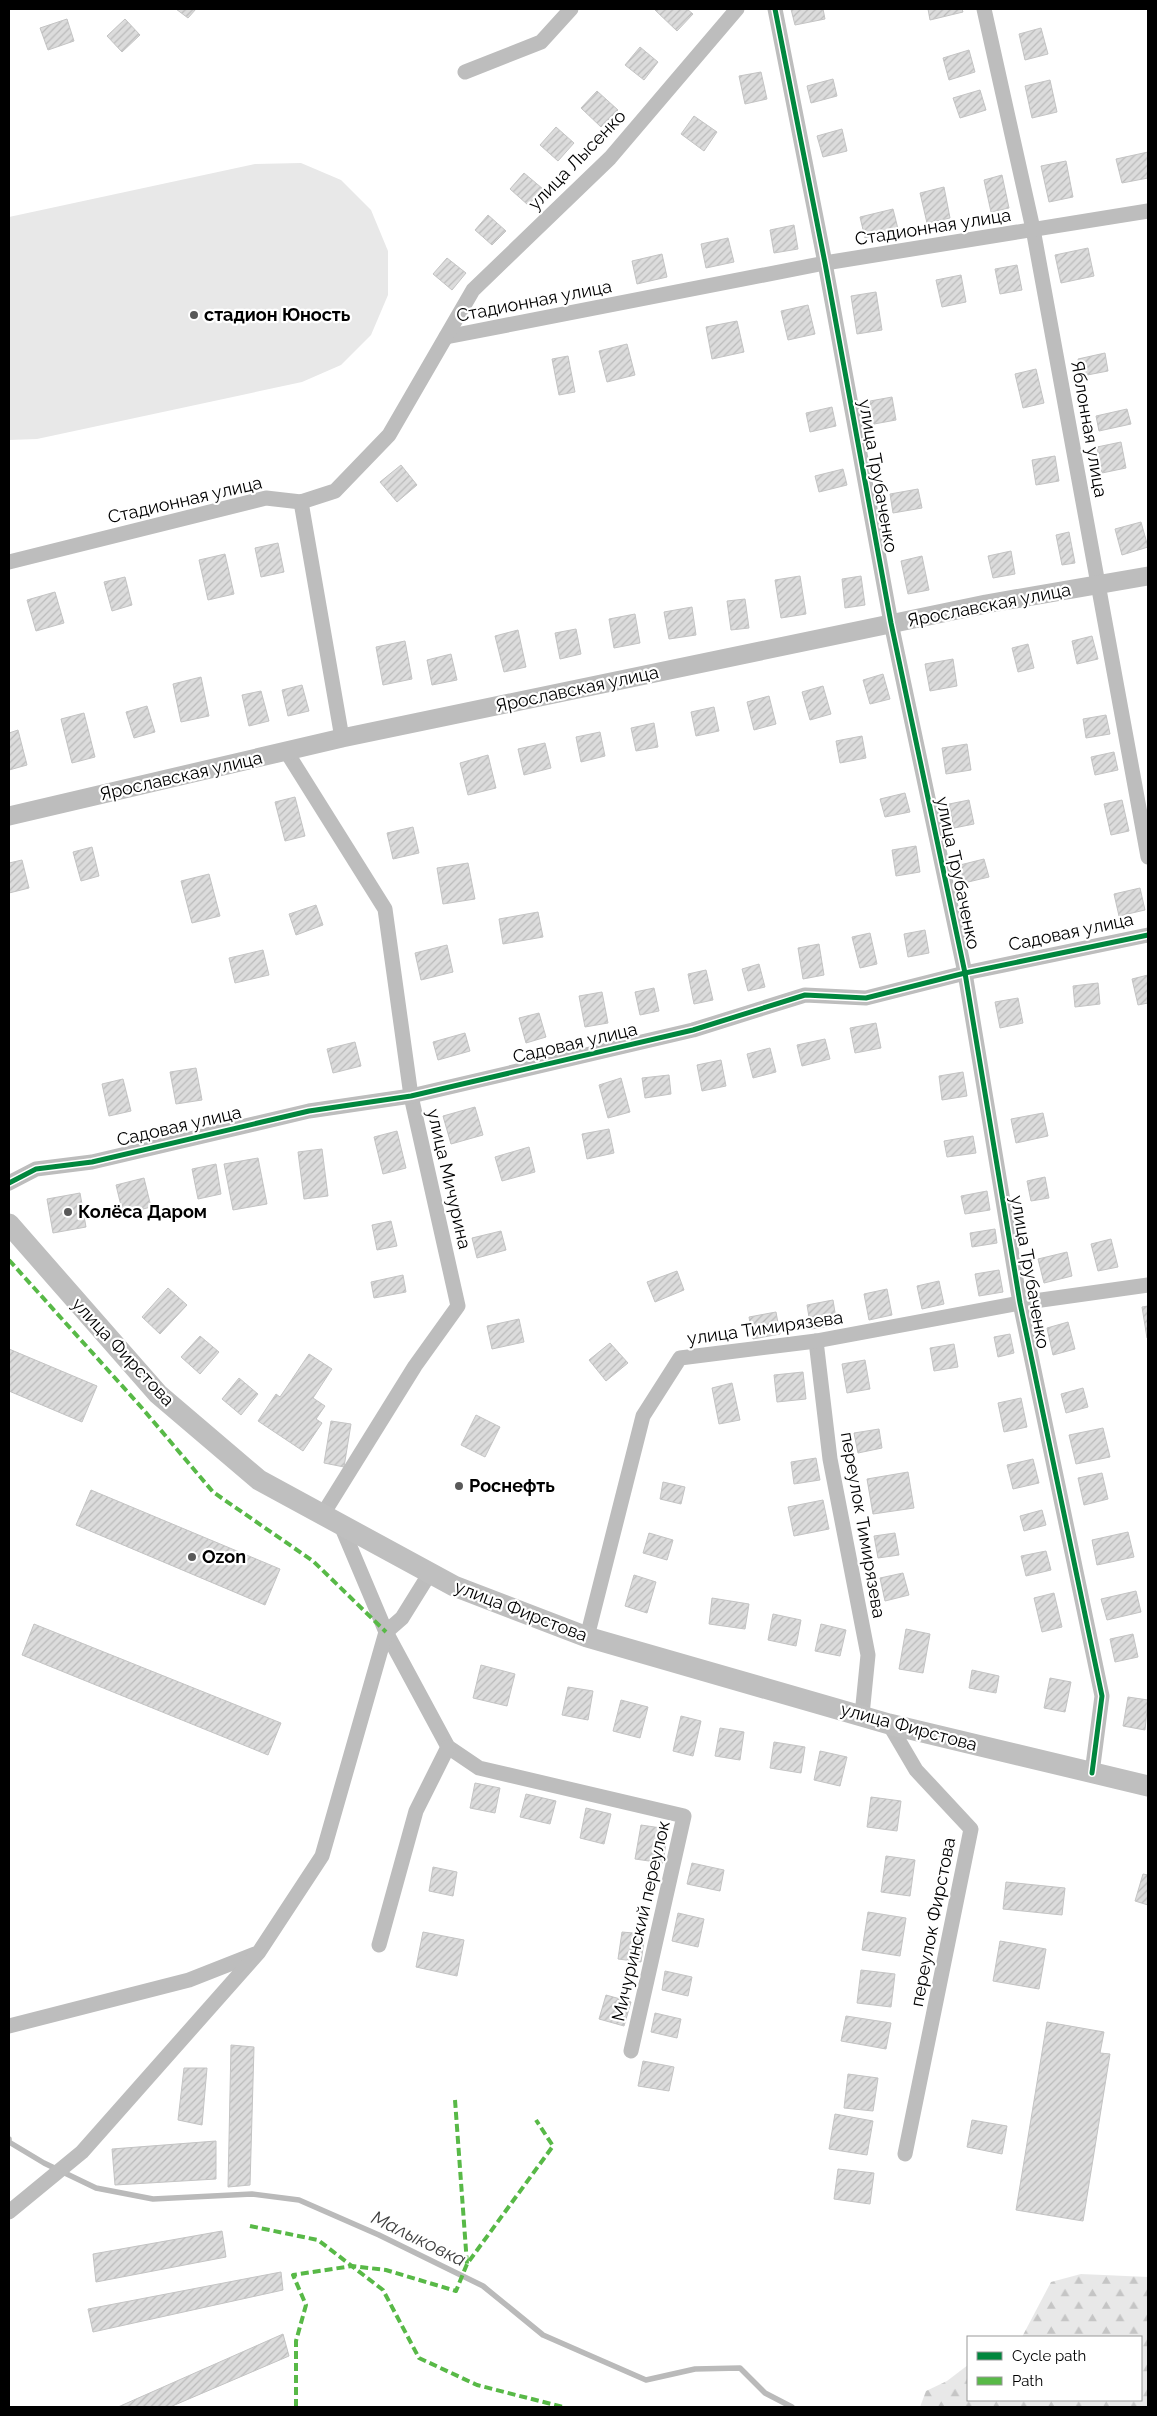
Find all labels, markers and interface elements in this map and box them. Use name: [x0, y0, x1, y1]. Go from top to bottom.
street label: улица Лысенко: [524, 105, 630, 214]
street label: Стадионная улица: [853, 204, 1012, 249]
street label: Стадионная улица: [455, 275, 613, 326]
place label: стадион Юность: [204, 304, 351, 325]
marker: стадион Юность: [188, 309, 200, 321]
street label: Яблонная улица: [1067, 359, 1112, 499]
street label: улица Трубаченко: [855, 397, 902, 555]
street label: Стадионная улица: [106, 472, 264, 527]
street label: Ярославская улица: [905, 578, 1072, 631]
street label: Ярославская улица: [493, 661, 660, 716]
street label: Ярославская улица: [98, 747, 264, 804]
street label: улица Трубаченко: [932, 795, 985, 951]
street label: Садовая улица: [1007, 908, 1135, 955]
street label: Садовая улица: [511, 1018, 639, 1067]
street label: Садовая улица: [115, 1101, 243, 1150]
street label: улица Мичурина: [423, 1107, 476, 1251]
street label: улица Трубаченко: [1007, 1193, 1054, 1351]
place label: Колёса Даром: [78, 1201, 207, 1222]
marker: Колёса Даром: [62, 1206, 74, 1218]
street label: улица Фирстова: [68, 1293, 179, 1410]
street label: улица Тимирязева: [686, 1306, 844, 1349]
street label: переулок Тимирязева: [837, 1430, 890, 1620]
place label: Роснефть: [469, 1475, 555, 1496]
marker: Роснефть: [453, 1480, 465, 1492]
place label: Ozon: [202, 1546, 246, 1567]
marker: Ozon: [186, 1551, 198, 1563]
street label: улица Фирстова: [452, 1576, 591, 1646]
street label: улица Фирстова: [839, 1698, 980, 1755]
street label: Мичуринский переулок: [607, 1819, 674, 2023]
street label: переулок Фирстова: [906, 1836, 959, 2008]
water label: Малыковка: [368, 2206, 470, 2270]
legend: [967, 2336, 1142, 2401]
text: Cycle path: [1012, 2347, 1086, 2365]
text: Path: [1012, 2372, 1043, 2390]

